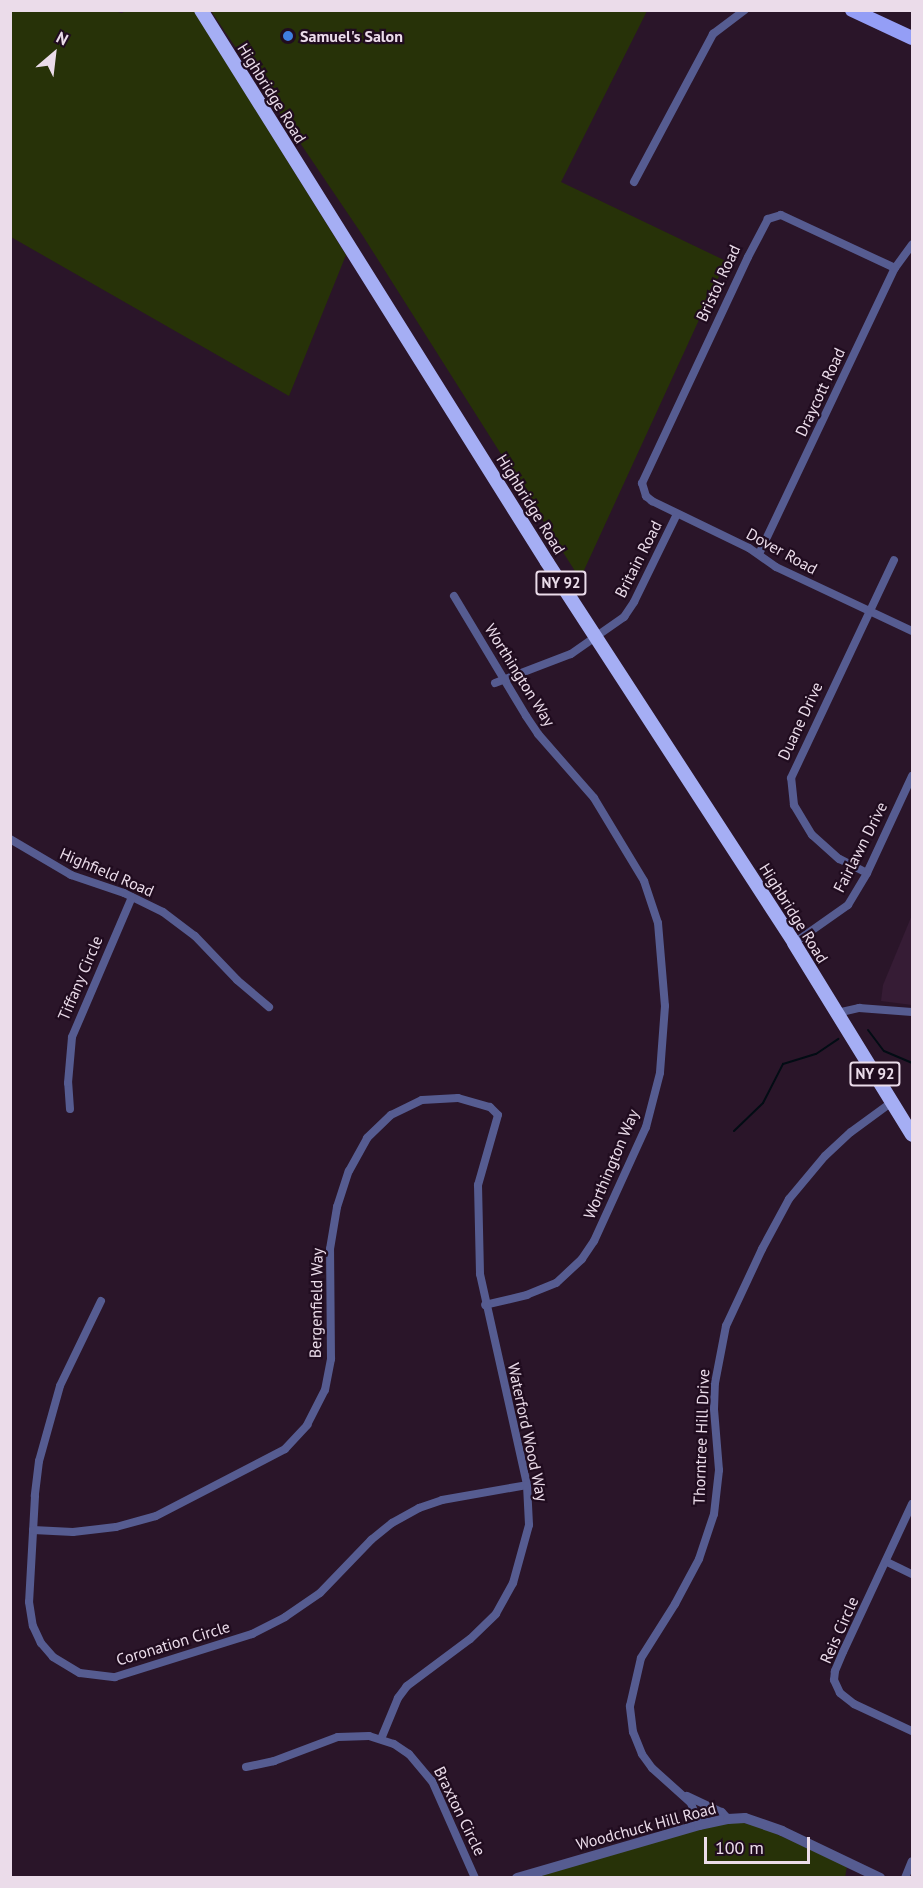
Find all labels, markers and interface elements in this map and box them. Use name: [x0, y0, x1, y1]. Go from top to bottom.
north arrow: [24, 24, 84, 84]
place label: Samuel's Salon: [300, 26, 403, 46]
text: N: [53, 27, 72, 49]
marker: Samuel's Salon: [281, 29, 295, 43]
street label: Highbridge Road: [234, 39, 310, 147]
street label: Bristol Road: [692, 242, 744, 324]
street label: Draycott Road: [791, 345, 849, 439]
street label: Highbridge Road: [493, 450, 569, 558]
street label: Britain Road: [610, 517, 666, 601]
street label: Dover Road: [743, 524, 821, 578]
road number: NY 92: [534, 571, 588, 595]
street label: Worthington Way: [481, 620, 559, 730]
street label: Duane Drive: [774, 679, 826, 763]
street label: Fairlawn Drive: [829, 798, 891, 896]
street label: Highfield Road: [57, 844, 157, 900]
street label: Highbridge Road: [756, 859, 832, 967]
street label: Tiffany Circle: [53, 933, 107, 1023]
road number: NY 92: [848, 1062, 902, 1086]
street label: Worthington Way: [579, 1106, 643, 1222]
street label: Bergenfield Way: [305, 1247, 327, 1359]
street label: Waterford Wood Way: [504, 1361, 552, 1503]
street label: Thorntree Hill Drive: [689, 1369, 713, 1505]
street label: Reis Circle: [816, 1594, 862, 1666]
street label: Coronation Circle: [114, 1617, 232, 1669]
street label: Braxton Circle: [430, 1763, 490, 1859]
street label: Woodchuck Hill Road: [574, 1798, 718, 1854]
scale bar: [707, 1825, 814, 1863]
text: 100 m: [715, 1836, 764, 1859]

